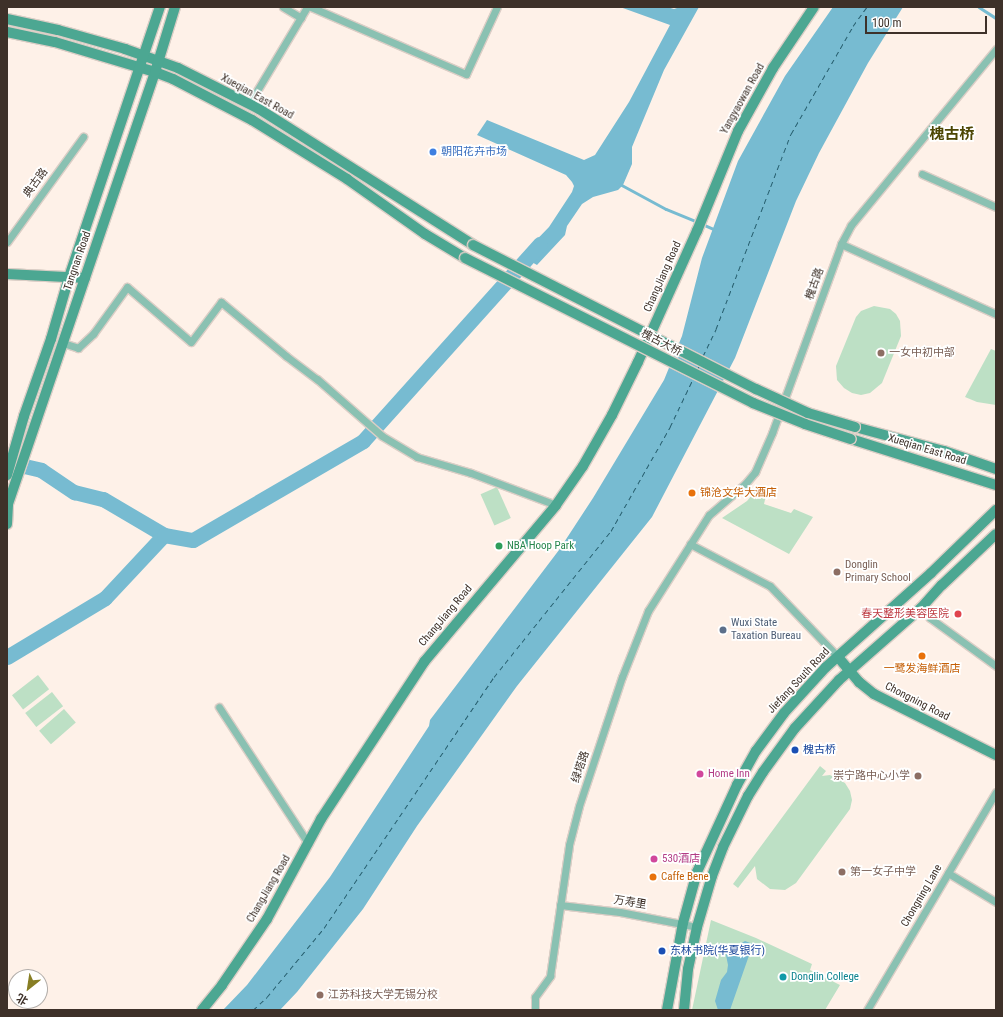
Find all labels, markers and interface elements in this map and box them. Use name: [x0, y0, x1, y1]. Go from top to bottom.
scale bar: [867, 8, 989, 34]
text: 100 m: [872, 16, 902, 30]
street label: Yangyaowan Road: [718, 61, 768, 137]
street label: Xueqian East Road: [218, 72, 296, 122]
district label: 槐古桥: [930, 126, 974, 144]
place label: 朝阳花卉市场: [441, 145, 507, 159]
marker: 朝阳花卉市场: [428, 147, 438, 157]
street label: 典古路: [21, 166, 51, 200]
street label: Tangnan Road: [62, 230, 94, 292]
street label: ChangJiang Road: [642, 240, 684, 314]
street label: 槐古路: [803, 266, 827, 302]
street label: 槐古大桥: [638, 327, 684, 359]
place label: 一女中初中部: [889, 346, 955, 360]
marker: 一女中初中部: [876, 348, 886, 358]
street label: Xueqian East Road: [886, 432, 968, 468]
place label: 锦沧文华大酒店: [700, 486, 777, 500]
marker: 锦沧文华大酒店: [687, 488, 697, 498]
place label: NBA Hoop Park: [507, 539, 574, 553]
marker: NBA Hoop Park: [494, 541, 504, 551]
place label: Donglin Primary School: [845, 559, 911, 585]
marker: Donglin Primary School: [832, 567, 842, 577]
street label: ChangJiang Road: [417, 583, 475, 649]
place label: 春天整形美容医院: [861, 607, 949, 621]
marker: 春天整形美容医院: [952, 608, 964, 620]
place label: Wuxi State Taxation Bureau: [731, 617, 801, 643]
marker: Wuxi State Taxation Bureau: [718, 625, 728, 635]
street label: Jiefang South Road: [765, 646, 833, 716]
marker: 一鹭发海鲜酒店: [917, 651, 927, 661]
place label: 一鹭发海鲜酒店: [884, 662, 960, 676]
street label: Chongning Road: [882, 680, 952, 724]
place label: 槐古桥: [803, 743, 836, 757]
marker: 槐古桥: [790, 745, 800, 755]
street label: 绿塔路: [569, 749, 593, 785]
place label: Home Inn: [708, 767, 750, 781]
marker: Home Inn: [695, 769, 705, 779]
place label: 崇宁路中心小学: [833, 769, 910, 783]
marker: 崇宁路中心小学: [913, 771, 923, 781]
place label: 530酒店: [662, 852, 700, 866]
street label: ChangJiang Road: [244, 853, 294, 925]
marker: 530酒店: [649, 854, 659, 864]
street label: Chongning Lane: [899, 862, 945, 930]
place label: 第一女子中学: [850, 865, 916, 879]
marker: 第一女子中学: [837, 867, 847, 877]
place label: Caffe Bene: [661, 870, 709, 884]
marker: Caffe Bene: [648, 872, 658, 882]
street label: 万寿里: [613, 894, 647, 912]
place label: 东林书院(华夏银行): [670, 944, 765, 958]
marker: 东林书院(华夏银行): [657, 946, 667, 956]
north arrow: [8, 969, 48, 1009]
place label: Donglin College: [791, 970, 859, 984]
marker: Donglin College: [778, 972, 788, 982]
place label: 江苏科技大学无锡分校: [328, 988, 438, 1002]
marker: 江苏科技大学无锡分校: [315, 990, 325, 1000]
text: 北: [14, 991, 30, 1007]

